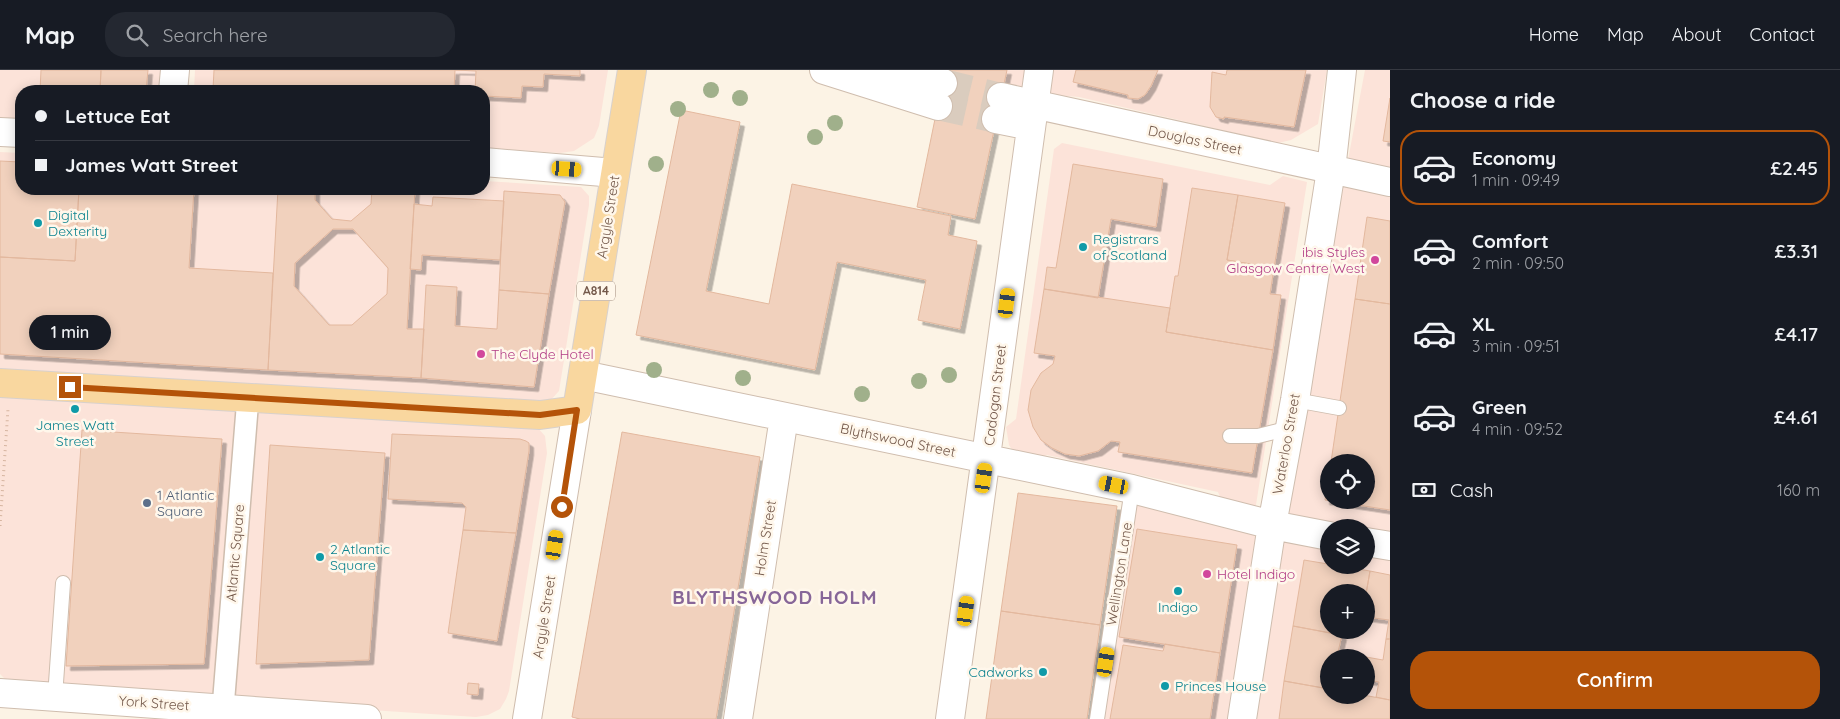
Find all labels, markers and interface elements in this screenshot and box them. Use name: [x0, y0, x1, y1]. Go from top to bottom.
search box: [105, 12, 455, 57]
text: Map: [25, 20, 75, 50]
icon: search: [123, 21, 151, 49]
text: Search here: [163, 23, 268, 47]
text: Home: [1529, 23, 1579, 46]
text: Map: [1607, 23, 1644, 46]
text: About: [1672, 23, 1722, 46]
text: Contact: [1750, 23, 1815, 46]
text: Choose a ride: [1410, 86, 1555, 114]
text: Lettuce Eat: [65, 104, 171, 128]
street label: Douglas Street: [1146, 121, 1244, 159]
icon: car: [1412, 145, 1457, 190]
text: Economy: [1472, 146, 1556, 170]
text: James Watt Street: [65, 153, 238, 177]
text: £2.45: [1770, 156, 1818, 180]
car: [551, 160, 582, 178]
text: 1 min · 09:49: [1472, 170, 1560, 190]
street label: Argyle Street: [593, 174, 623, 260]
place label: Digital Dexterity: [48, 206, 107, 240]
marker: Digital Dexterity: [32, 217, 44, 229]
icon: car: [1412, 228, 1457, 273]
text: Comfort: [1472, 229, 1549, 253]
place label: Registrars of Scotland: [1093, 230, 1167, 264]
text: £3.31: [1774, 239, 1818, 263]
marker: Registrars of Scotland: [1077, 241, 1089, 253]
place label: ibis Styles Glasgow Centre West: [1226, 243, 1365, 277]
text: 2 min · 09:50: [1472, 253, 1564, 273]
marker: ibis Styles Glasgow Centre West: [1369, 254, 1381, 266]
road number: A814: [577, 282, 615, 300]
car: [997, 287, 1016, 319]
icon: car: [1412, 311, 1457, 356]
text: XL: [1472, 312, 1495, 336]
callout: 1 min: [29, 314, 111, 350]
text: 1 min: [51, 322, 89, 342]
text: £4.17: [1775, 322, 1818, 346]
text: 3 min · 09:51: [1472, 336, 1560, 356]
street label: Cadogan Street: [980, 343, 1010, 447]
place label: The Clyde Hotel: [491, 345, 594, 363]
marker: The Clyde Hotel: [475, 348, 487, 360]
route end: [59, 376, 81, 398]
street label: Waterloo Street: [1268, 392, 1304, 496]
icon: car: [1412, 394, 1457, 439]
text: Green: [1472, 395, 1527, 419]
marker: James Watt Street: [69, 403, 81, 415]
text: £4.61: [1774, 405, 1818, 429]
place label: James Watt Street: [36, 416, 115, 450]
street label: Blythswood Street: [839, 419, 957, 461]
text: 4 min · 09:52: [1472, 419, 1563, 439]
map controls: [1320, 454, 1375, 704]
button: locate: [1320, 454, 1375, 509]
car: [974, 462, 993, 494]
car: [1097, 475, 1130, 495]
icon: cash: [1410, 476, 1438, 504]
text: Cash: [1450, 478, 1494, 502]
text: 160 m: [1777, 480, 1820, 500]
place label: 1 Atlantic Square: [157, 486, 215, 520]
route start: [551, 496, 573, 518]
marker: 1 Atlantic Square: [141, 497, 153, 509]
street label: Holm Street: [750, 499, 780, 577]
street label: Atlantic Square: [222, 503, 248, 603]
button: layers: [1320, 519, 1375, 574]
street label: Wellington Lane: [1102, 521, 1136, 627]
car: [545, 529, 564, 561]
place label: 2 Atlantic Square: [330, 540, 390, 574]
marker: 2 Atlantic Square: [314, 551, 326, 563]
place label: Hotel Indigo: [1217, 565, 1295, 583]
marker: Hotel Indigo: [1201, 568, 1213, 580]
street label: Argyle Street: [529, 574, 559, 660]
button: +: [1320, 584, 1375, 639]
district label: BLYTHSWOOD HOLM: [672, 585, 878, 609]
marker: Indigo: [1172, 585, 1184, 597]
car: [956, 595, 975, 627]
place label: Indigo: [1158, 598, 1198, 616]
car: [1096, 646, 1115, 678]
button: −: [1320, 649, 1375, 704]
button: Confirm: [1410, 651, 1820, 709]
place label: Cadworks: [969, 663, 1033, 681]
marker: Cadworks: [1037, 666, 1049, 678]
place label: Princes House: [1175, 677, 1266, 695]
marker: Princes House: [1159, 680, 1171, 692]
street label: York Street: [118, 692, 190, 714]

